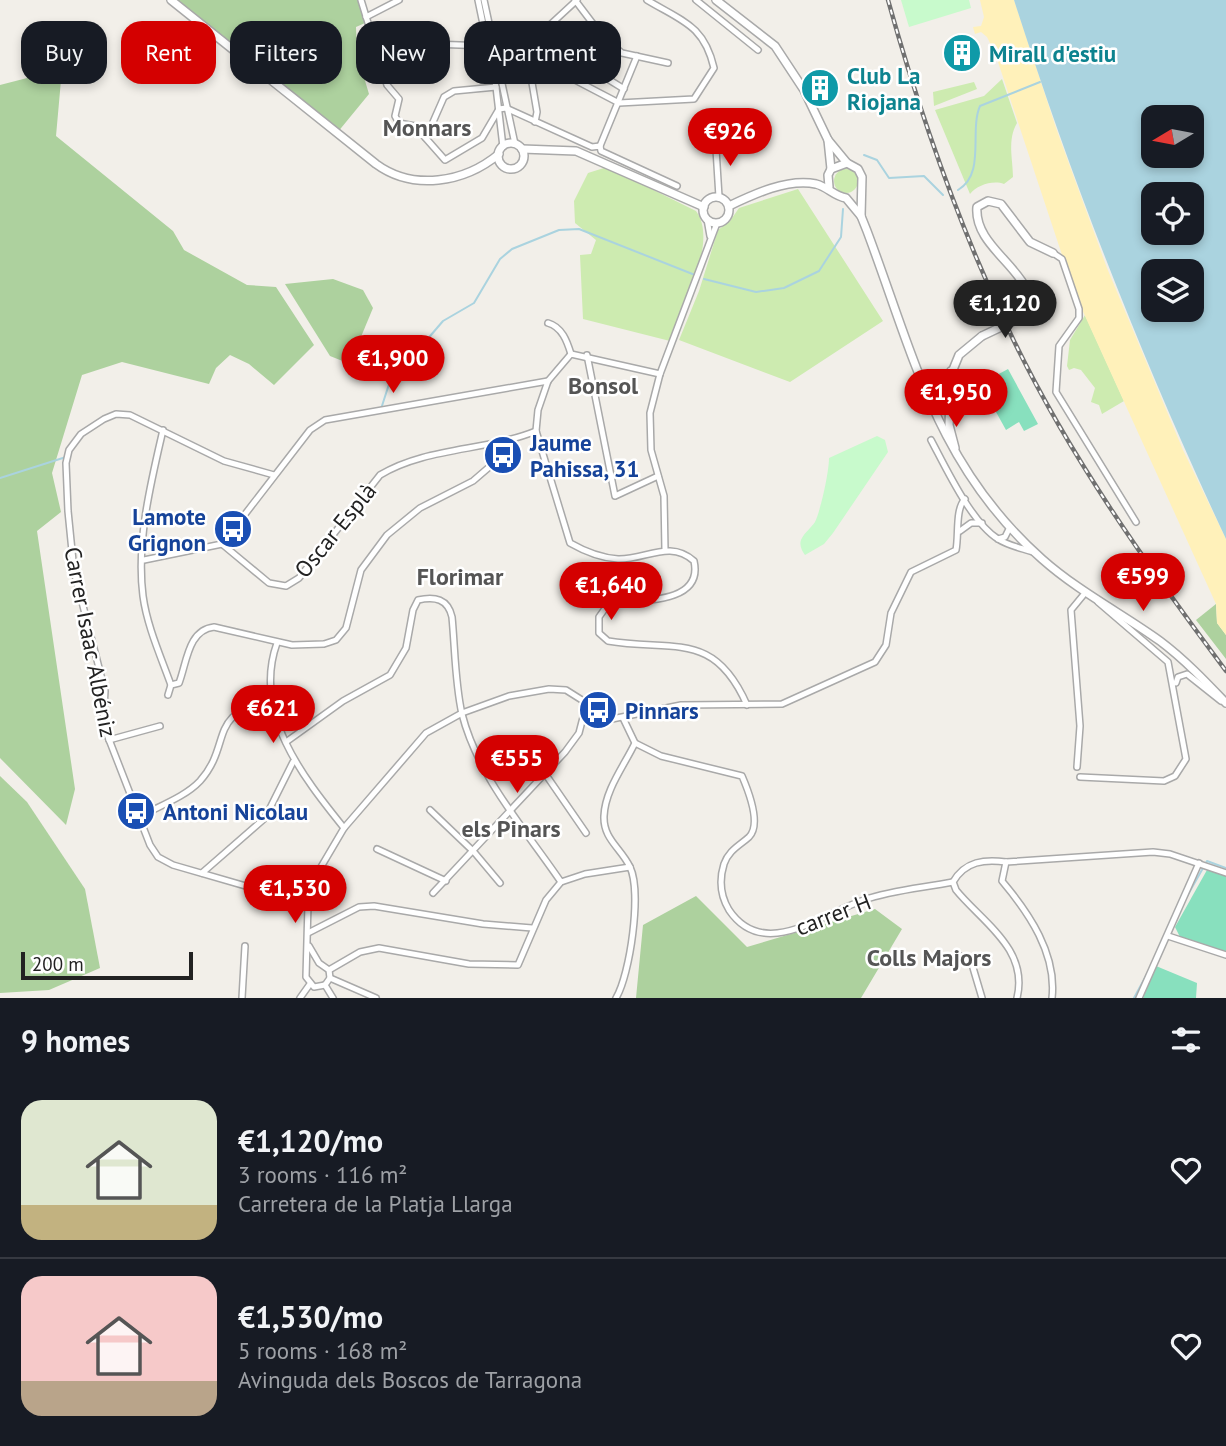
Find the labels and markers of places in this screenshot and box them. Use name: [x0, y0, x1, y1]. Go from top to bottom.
building icon: Mirall d'estiu: [941, 32, 983, 74]
place label: Mirall d'estiu: [989, 39, 1116, 68]
place label: Club La Riojana: [847, 61, 921, 116]
building icon: Club La Riojana: [799, 67, 841, 109]
pin: €926: [689, 108, 771, 168]
pin: €1,120: [948, 280, 1062, 340]
pin: €1,900: [336, 336, 450, 395]
pin: €1,950: [899, 370, 1013, 429]
place label: Jaume Pahissa, 31: [529, 428, 640, 483]
bus stop icon: Jaume Pahissa, 31: [482, 434, 524, 476]
place label: Lamote Grignon: [128, 502, 206, 557]
bus stop icon: Lamote Grignon: [212, 508, 254, 550]
pin: €599: [1102, 554, 1184, 613]
pin: €1,640: [554, 562, 668, 622]
pin: €621: [232, 686, 314, 745]
bus stop icon: Pinnars: [577, 689, 619, 731]
place label: Pinnars: [625, 696, 699, 725]
pin: €555: [476, 736, 558, 795]
bus stop icon: Antoni Nicolau: [115, 790, 157, 832]
place label: Antoni Nicolau: [163, 797, 308, 826]
pin: €1,530: [238, 866, 352, 925]

